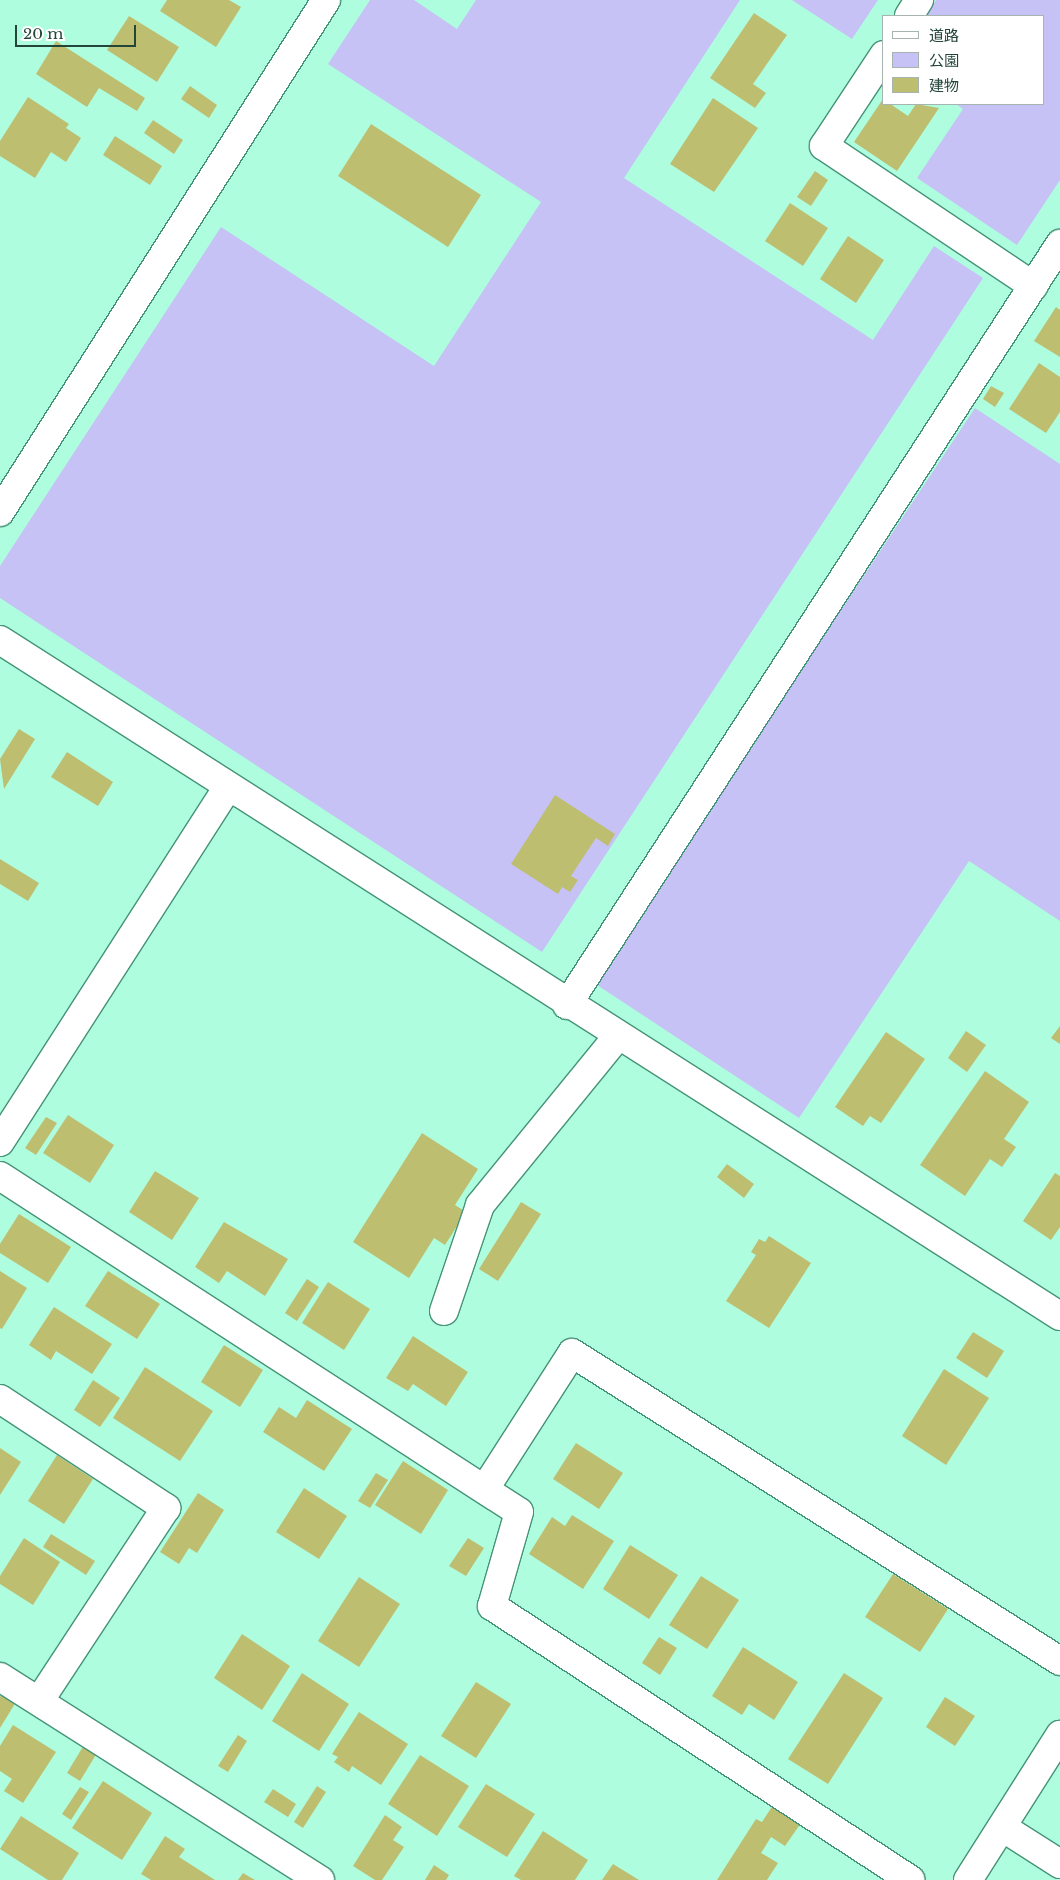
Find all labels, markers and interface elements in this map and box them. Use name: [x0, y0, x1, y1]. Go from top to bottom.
scale bar: [18, 15, 139, 47]
legend: [882, 15, 1045, 105]
text: 20 m: [23, 24, 63, 43]
text: 道路: [929, 26, 959, 45]
text: 公園: [929, 51, 959, 70]
text: 建物: [929, 76, 959, 95]

